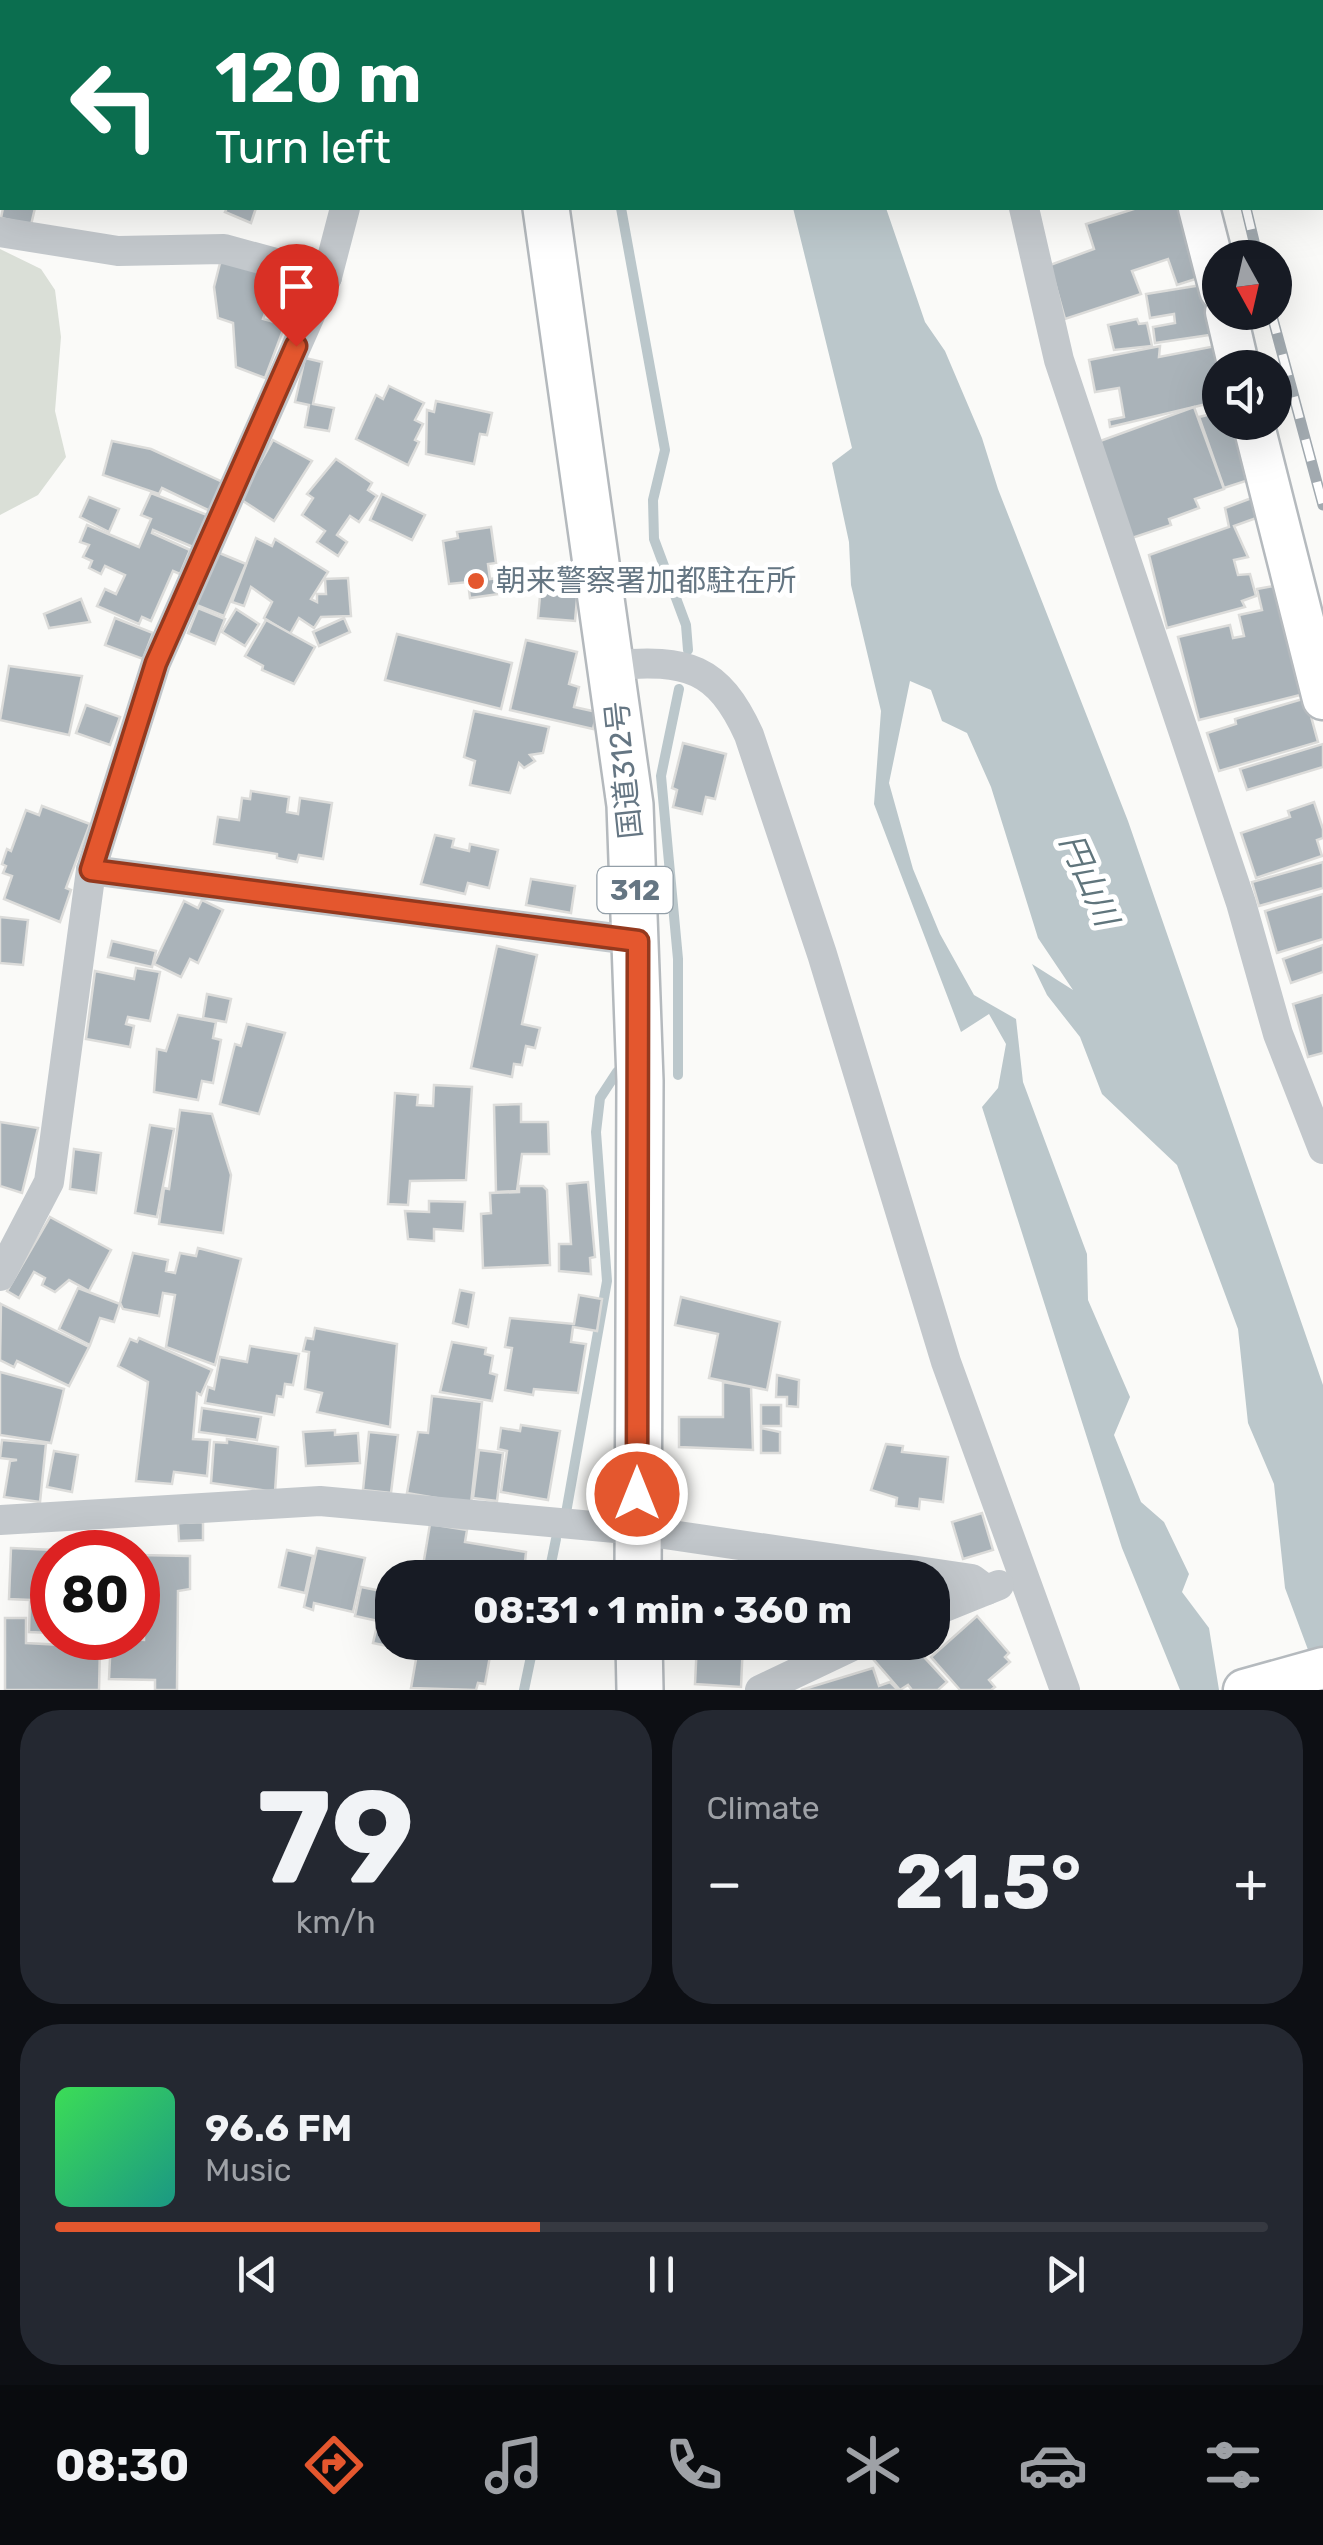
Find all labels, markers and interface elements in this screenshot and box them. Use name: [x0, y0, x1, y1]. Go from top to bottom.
text: 120 m: [215, 37, 422, 120]
icon: left: [50, 40, 180, 170]
text: Turn left: [215, 121, 391, 174]
north arrow: [1202, 240, 1292, 330]
map controls: [1202, 240, 1292, 440]
pin: [254, 244, 339, 347]
icon: arrive: [269, 259, 324, 314]
button: sound: [1202, 350, 1292, 440]
place label: 朝来警察署加都駐在所: [496, 563, 796, 599]
marker: 朝来警察署加都駐在所: [465, 570, 487, 592]
street label: 国道312号: [599, 700, 649, 840]
water label: 円山川: [1052, 828, 1127, 934]
road number: 312: [598, 867, 672, 913]
position arrow: [585, 1442, 689, 1546]
speed limit sign: 80: [30, 1530, 160, 1660]
text: 08:31 · 1 min · 360 m: [473, 1587, 852, 1633]
text: 79: [257, 1760, 415, 1915]
text: Climate: [707, 1789, 820, 1827]
text: 21.5°: [895, 1838, 1081, 1927]
text: −: [707, 1851, 742, 1916]
text: +: [1234, 1851, 1268, 1916]
text: km/h: [296, 1903, 376, 1941]
text: 96.6 FM: [205, 2105, 352, 2151]
text: Music: [205, 2151, 291, 2189]
icon: previous: [230, 2247, 285, 2302]
icon: pause: [634, 2247, 689, 2302]
icon: next: [1038, 2247, 1093, 2302]
icon: directions: [299, 2430, 369, 2500]
icon: music: [479, 2430, 549, 2500]
icon: phone: [659, 2430, 729, 2500]
icon: climate: [838, 2430, 908, 2500]
icon: car: [1018, 2430, 1088, 2500]
icon: filters: [1198, 2430, 1268, 2500]
text: 08:30: [55, 2439, 189, 2492]

